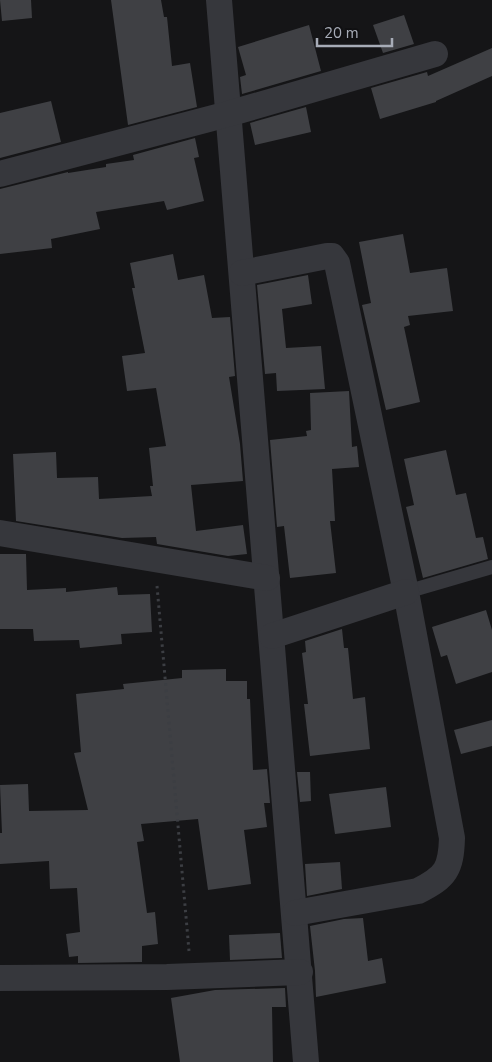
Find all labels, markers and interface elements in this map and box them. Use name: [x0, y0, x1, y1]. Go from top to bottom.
scale bar: [317, 15, 392, 47]
text: 20 m: [324, 23, 359, 43]

